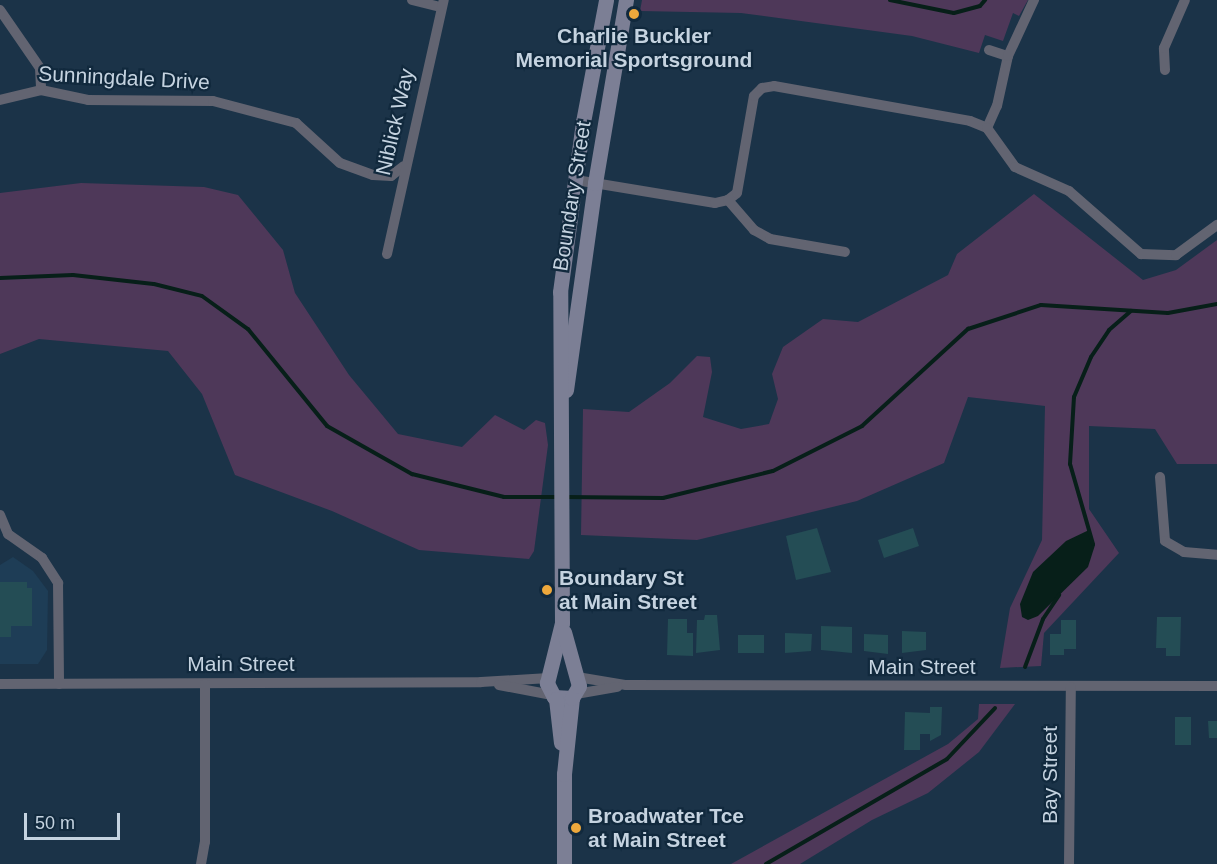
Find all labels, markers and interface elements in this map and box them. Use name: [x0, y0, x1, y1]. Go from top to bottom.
marker: Charlie Buckler Memorial Sportsground: [627, 7, 641, 21]
place label: Charlie Buckler Memorial Sportsground: [516, 23, 752, 73]
street label: Sunningdale Drive: [38, 61, 210, 95]
street label: Niblick Way: [370, 66, 420, 178]
street label: Boundary Street: [548, 119, 596, 273]
place label: Boundary St at Main Street: [559, 565, 697, 615]
marker: Boundary St at Main Street: [540, 583, 554, 597]
street label: Main Street: [187, 651, 295, 677]
street label: Main Street: [868, 654, 976, 680]
street label: Bay Street: [1037, 726, 1063, 824]
scale bar: [27, 801, 123, 839]
place label: Broadwater Tce at Main Street: [588, 803, 744, 853]
text: 50 m: [35, 813, 75, 833]
marker: Broadwater Tce at Main Street: [569, 821, 583, 835]

